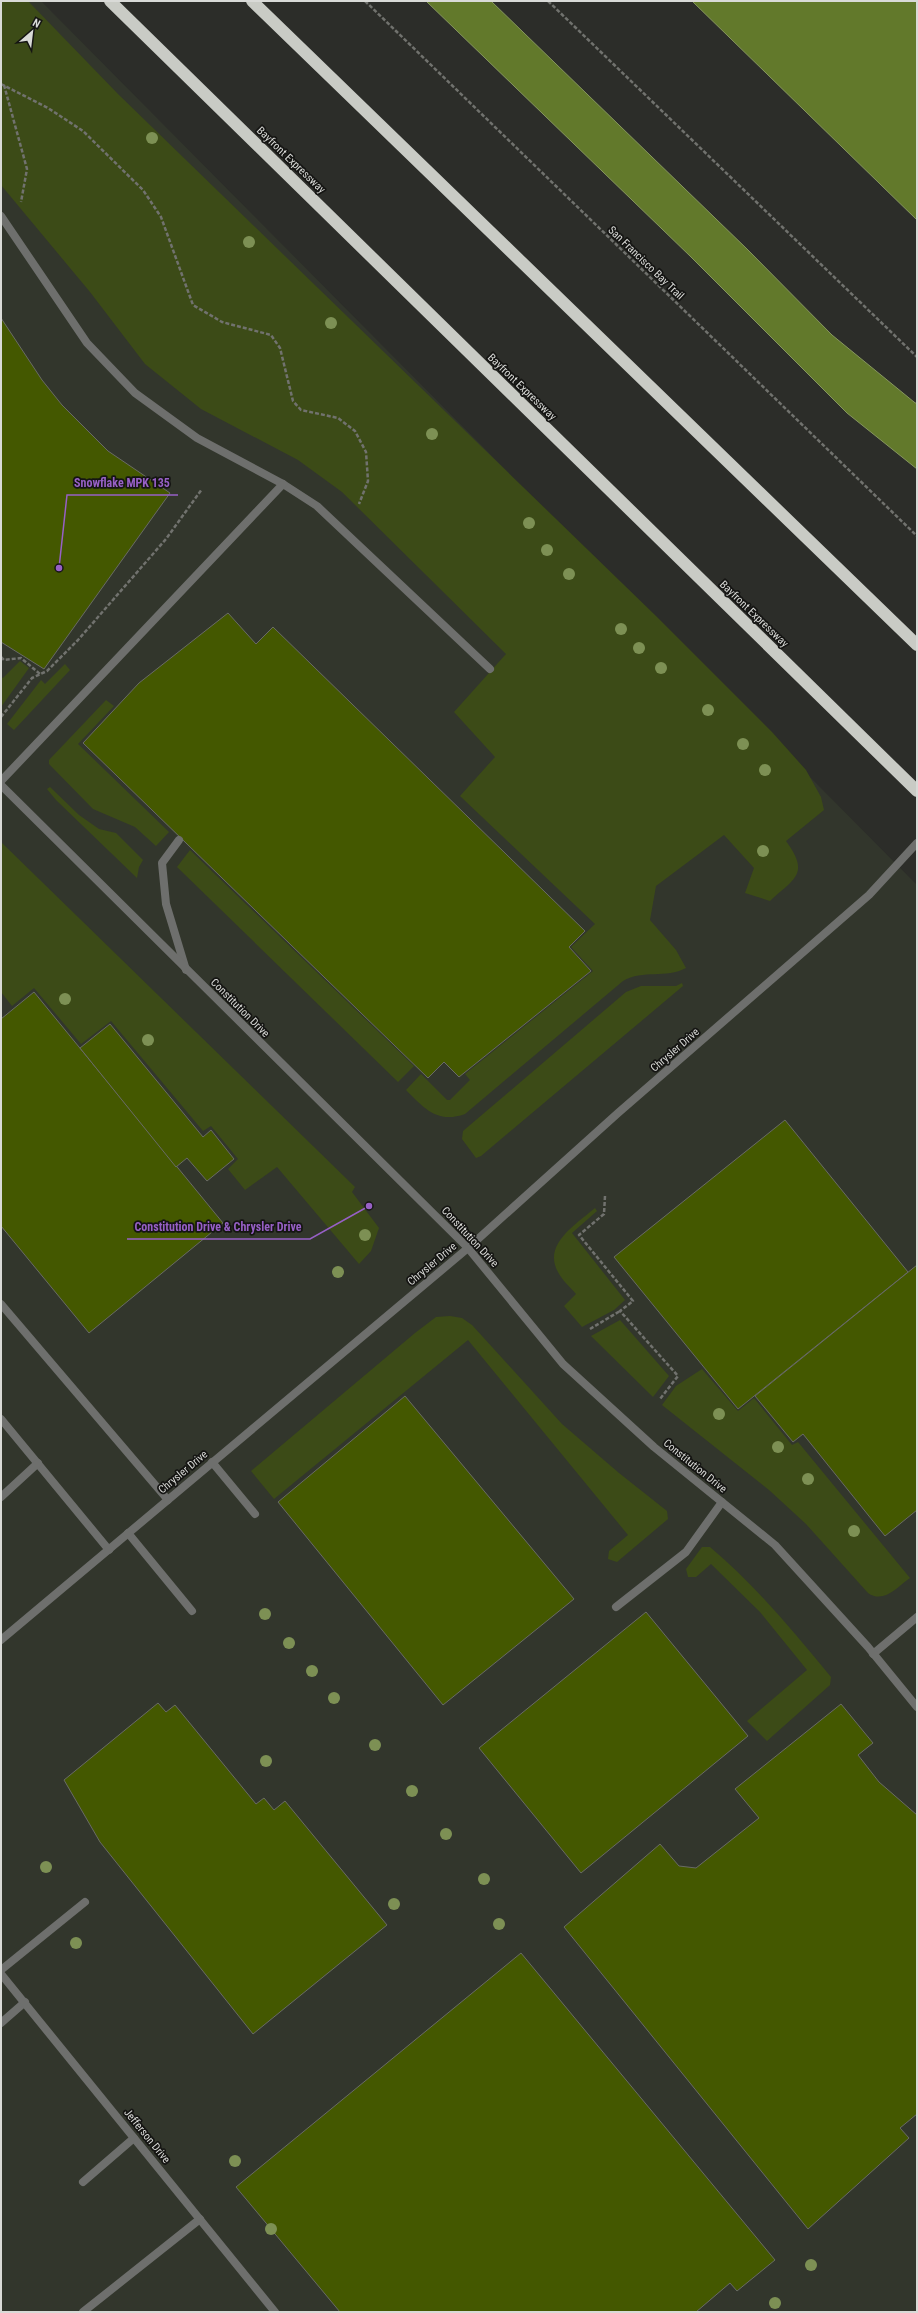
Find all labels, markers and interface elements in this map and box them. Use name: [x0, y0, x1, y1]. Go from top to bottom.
north arrow: [12, 12, 52, 52]
text: N: [30, 16, 43, 31]
street label: Bayfront Expressway: [254, 124, 328, 196]
street label: San Francisco Bay Trail: [605, 223, 687, 303]
street label: Bayfront Expressway: [485, 351, 559, 423]
callout: Snowflake MPK 135: [67, 471, 178, 495]
text: Snowflake MPK 135: [74, 476, 170, 490]
street label: Bayfront Expressway: [717, 578, 791, 650]
street label: Constitution Drive: [208, 976, 272, 1040]
street label: Chrysler Drive: [648, 1025, 702, 1075]
street label: Constitution Drive: [439, 1204, 501, 1270]
callout: Constitution Drive & Chrysler Drive: [127, 1215, 310, 1239]
text: Constitution Drive & Chrysler Drive: [134, 1220, 302, 1234]
street label: Chrysler Drive: [405, 1240, 459, 1288]
street label: Constitution Drive: [661, 1437, 729, 1495]
street label: Chrysler Drive: [156, 1448, 210, 1496]
street label: Jefferson Drive: [121, 2106, 173, 2166]

